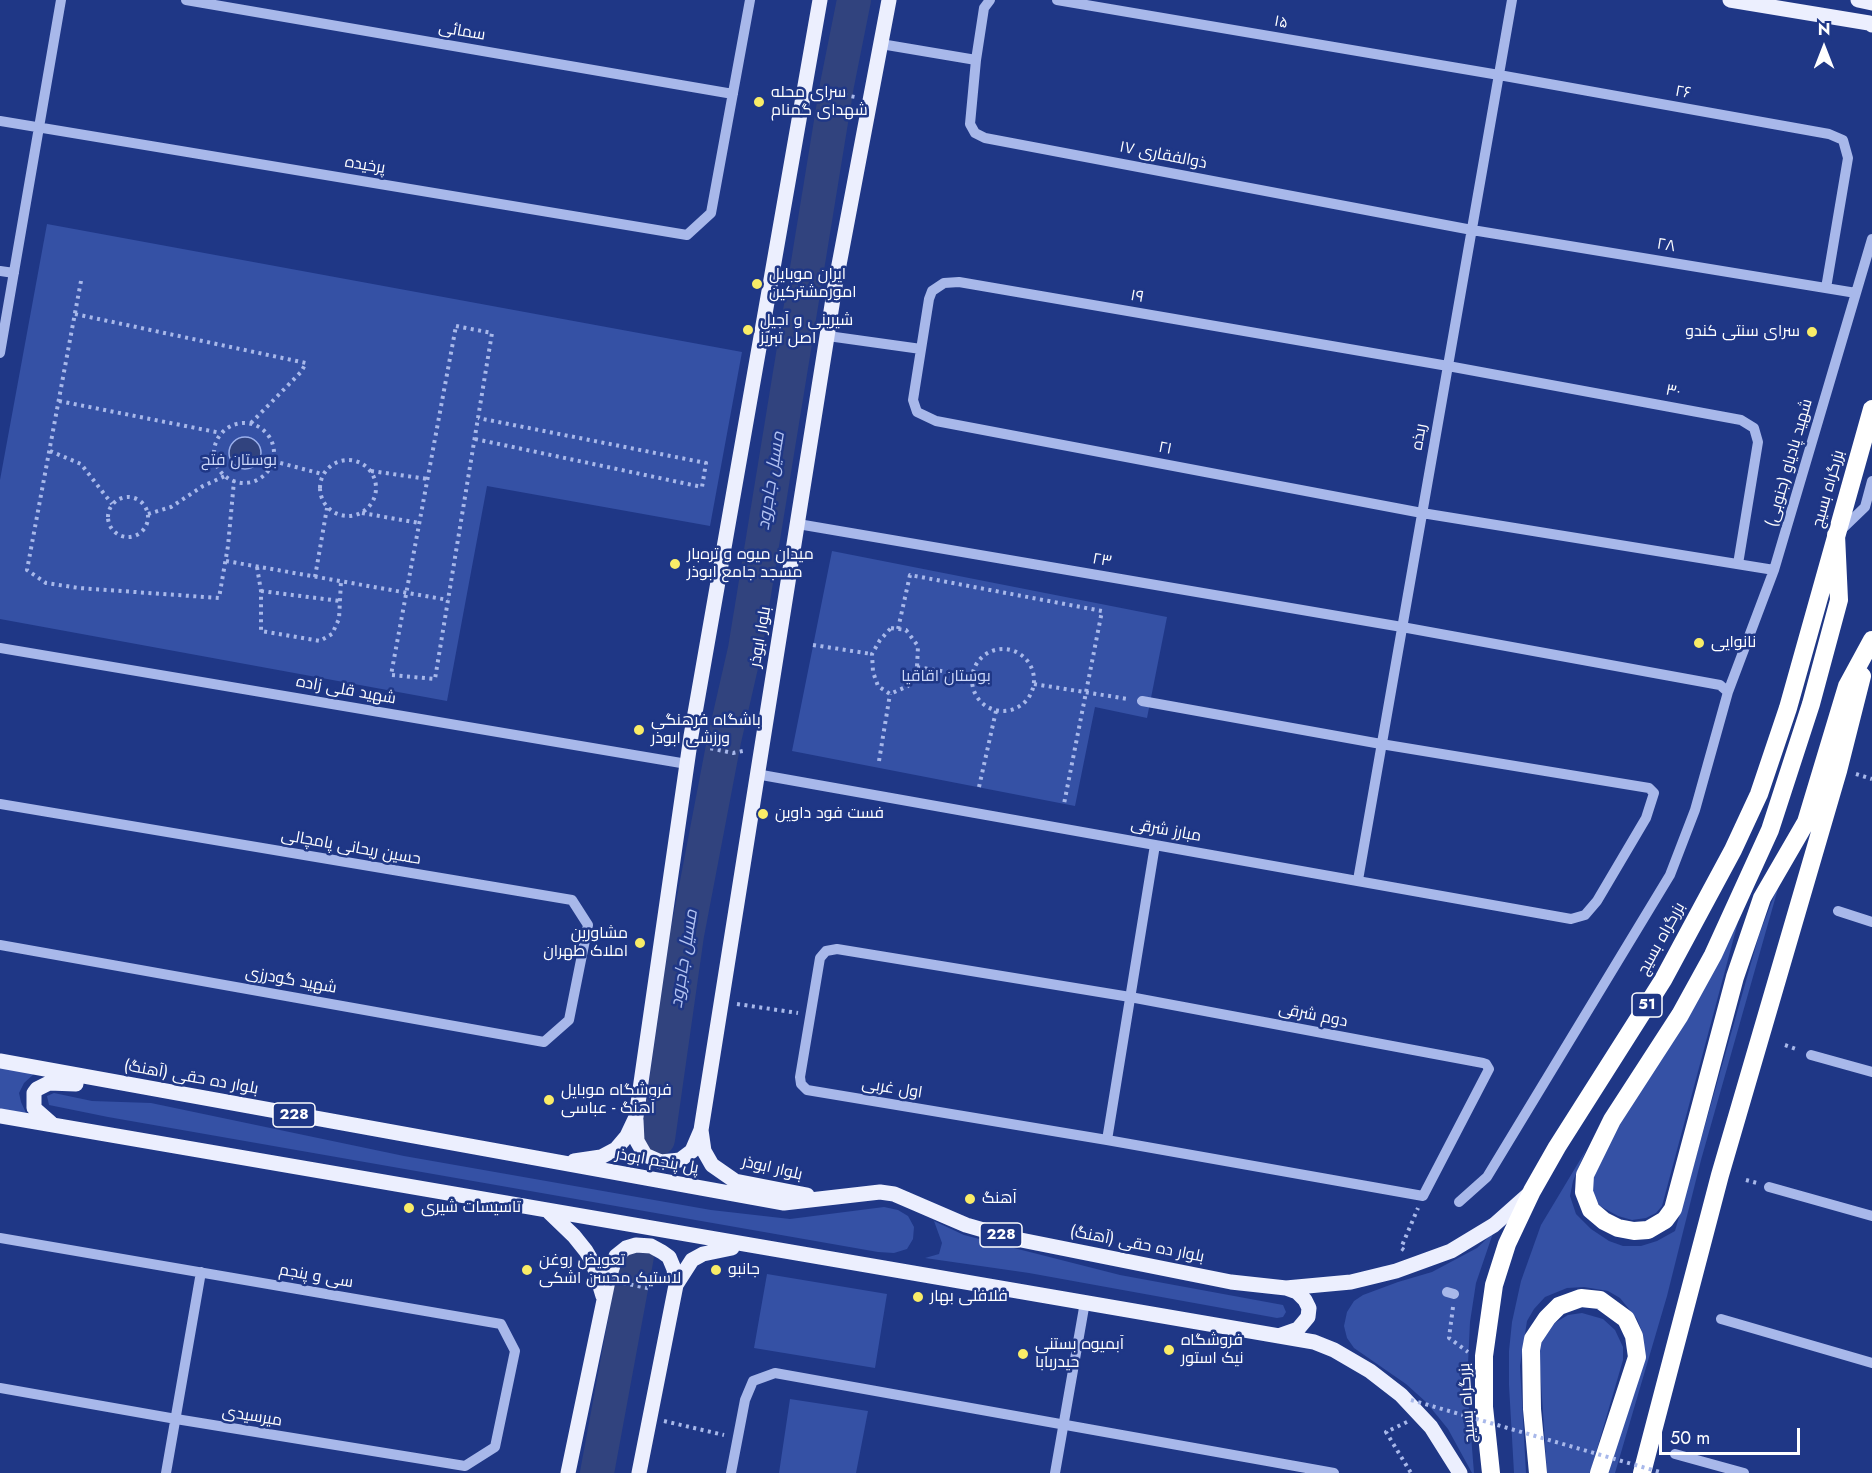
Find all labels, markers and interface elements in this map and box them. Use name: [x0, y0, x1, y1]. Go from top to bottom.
street label: ۱۵: [1273, 12, 1289, 34]
street label: سمائی: [437, 18, 487, 46]
north arrow: [1794, 18, 1854, 78]
text: N: [1818, 18, 1830, 41]
street label: ۲۶: [1673, 82, 1693, 104]
place label: سرای محله شهدای گمنام: [771, 83, 868, 121]
marker: سرای محله شهدای گمنام: [752, 95, 766, 109]
street label: ذوالفقاری ۱۷: [1118, 138, 1208, 174]
street label: پرخیده: [343, 153, 387, 179]
street label: ۲۸: [1655, 235, 1677, 257]
place label: ایران موبایل امورمشترکین: [769, 265, 856, 303]
marker: ایران موبایل امورمشترکین: [750, 277, 764, 291]
street label: ۱۹: [1129, 286, 1145, 308]
place label: شیرینی و آجیل اصل تبریز: [760, 311, 853, 349]
place label: سرای سنتی کندو: [1685, 322, 1800, 342]
marker: شیرینی و آجیل اصل تبریز: [741, 323, 755, 337]
marker: سرای سنتی کندو: [1805, 325, 1819, 339]
street label: ۳۰: [1664, 381, 1682, 403]
street label: شهید پادیاو (جنوبی): [1763, 397, 1817, 529]
street label: ربذه: [1408, 422, 1432, 452]
water label: مسیل جاجرود: [754, 430, 790, 532]
street label: ۲۱: [1157, 438, 1173, 460]
street label: بزرگراه بسیج: [1809, 448, 1849, 530]
park label: بوستان فتح: [201, 451, 277, 471]
place label: میدان میوه و تره‌بار مسجد جامع ابوذر: [687, 545, 814, 583]
street label: ۲۳: [1091, 550, 1113, 572]
marker: میدان میوه و تره‌بار مسجد جامع ابوذر: [668, 557, 682, 571]
street label: بلوار ابوذر: [746, 605, 776, 669]
place label: نانوایی: [1711, 633, 1756, 653]
marker: نانوایی: [1692, 636, 1706, 650]
park label: بوستان اقاقیا: [901, 667, 991, 687]
street label: شهید قلی زاده: [295, 673, 397, 709]
place label: باشگاه فرهنگی ورزشی ابوذر: [651, 711, 761, 749]
marker: باشگاه فرهنگی ورزشی ابوذر: [632, 723, 646, 737]
place label: فست فود داوین: [775, 804, 884, 824]
marker: فست فود داوین: [756, 807, 770, 821]
street label: مبارز شرقی: [1129, 815, 1203, 847]
street label: حسین ریحانی پامچالی: [280, 826, 422, 870]
street label: بزرگراه بسیج: [1634, 899, 1690, 979]
water label: مسیل جاجرود: [667, 908, 703, 1010]
place label: مشاورین املاک طهران: [543, 924, 628, 962]
marker: مشاورین املاک طهران: [633, 936, 647, 950]
street label: شهید گودرزی: [244, 964, 338, 998]
road number: 51: [1632, 993, 1662, 1017]
street label: دوم شرقی: [1277, 1000, 1349, 1032]
street label: بلوار ده حقی (آهنگ): [122, 1057, 260, 1099]
street label: اول غربی: [860, 1075, 924, 1103]
place label: فروشگاه موبایل آهنگ - عباسی: [561, 1081, 672, 1119]
marker: فروشگاه موبایل آهنگ - عباسی: [542, 1093, 556, 1107]
road number: 228: [273, 1103, 315, 1127]
street label: پل پنجم ابوذر: [614, 1145, 700, 1179]
street label: بلوار ابوذر: [740, 1153, 804, 1185]
place label: آهنگ: [982, 1189, 1017, 1209]
marker: آهنگ: [963, 1192, 977, 1206]
place label: تاسیسات شیری: [421, 1198, 521, 1218]
marker: تاسیسات شیری: [402, 1201, 416, 1215]
road number: 228: [980, 1223, 1022, 1247]
street label: بلوار ده حقی (آهنگ): [1068, 1223, 1206, 1267]
place label: تعویض روغن لاستیک محسن اشکی: [539, 1251, 681, 1289]
place label: جانبو: [728, 1260, 760, 1280]
street label: سی و پنجم: [277, 1261, 355, 1293]
marker: تعویض روغن لاستیک محسن اشکی: [520, 1263, 534, 1277]
marker: جانبو: [709, 1263, 723, 1277]
place label: فلافلی بهار: [930, 1287, 1008, 1307]
marker: فلافلی بهار: [911, 1290, 925, 1304]
place label: فروشگاه نیک استور: [1181, 1331, 1244, 1369]
place label: آبمیوه بستنی حیدربابا: [1035, 1335, 1124, 1373]
marker: فروشگاه نیک استور: [1162, 1343, 1176, 1357]
marker: آبمیوه بستنی حیدربابا: [1016, 1347, 1030, 1361]
street label: بزرگراه بسیج: [1456, 1362, 1480, 1444]
street label: میرسیدی: [221, 1403, 283, 1431]
scale bar: [1662, 1416, 1803, 1454]
text: 50 m: [1670, 1425, 1710, 1451]

